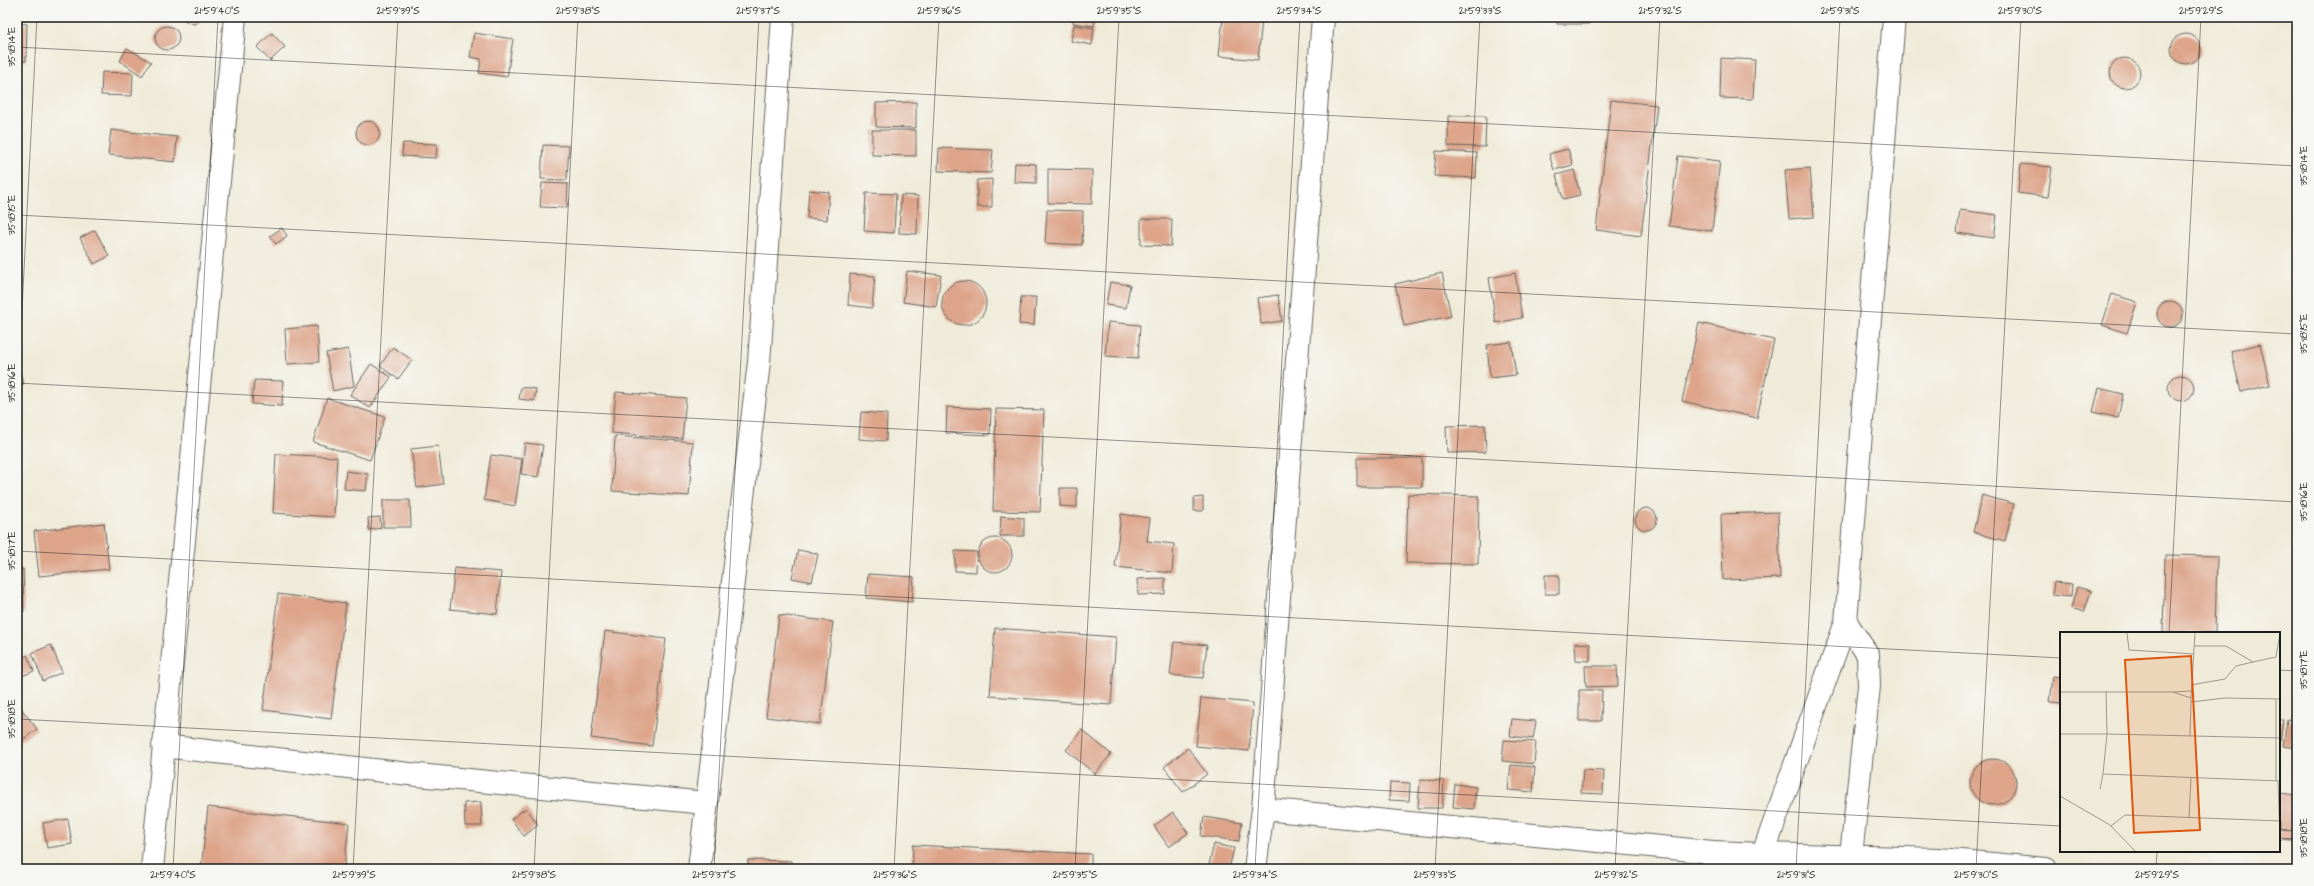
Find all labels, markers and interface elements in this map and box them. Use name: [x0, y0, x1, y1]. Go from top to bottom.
text: 21°59'40"S: [194, 4, 240, 18]
text: 21°59'39"S: [376, 4, 420, 18]
text: 21°59'38"S: [556, 4, 601, 18]
text: 21°59'37"S: [736, 4, 780, 18]
text: 21°59'36"S: [917, 4, 961, 18]
text: 21°59'35"S: [1097, 4, 1142, 18]
text: 21°59'34"S: [1277, 4, 1322, 18]
text: 21°59'33"S: [1459, 4, 1502, 18]
text: 21°59'32"S: [1638, 4, 1682, 18]
text: 21°59'31"S: [1821, 4, 1860, 18]
text: 21°59'30"S: [1998, 4, 2042, 18]
text: 21°59'29"S: [2179, 4, 2223, 18]
text: 35°18'14"E: [5, 27, 19, 67]
text: 35°18'14"E: [2297, 146, 2311, 186]
text: 35°18'15"E: [5, 195, 19, 235]
text: 35°18'15"E: [2297, 314, 2311, 354]
text: 35°18'16"E: [5, 363, 19, 403]
text: 35°18'16"E: [2297, 482, 2311, 522]
text: 35°18'17"E: [5, 531, 19, 571]
inset map: [2060, 632, 2280, 852]
text: 35°18'17"E: [2297, 650, 2311, 690]
text: 35°18'18"E: [5, 699, 19, 739]
text: 35°18'18"E: [2297, 818, 2311, 858]
text: 21°59'40"S: [150, 868, 196, 882]
text: 21°59'39"S: [332, 868, 376, 882]
text: 21°59'38"S: [512, 868, 557, 882]
text: 21°59'37"S: [692, 868, 736, 882]
text: 21°59'36"S: [873, 868, 917, 882]
text: 21°59'35"S: [1053, 868, 1098, 882]
text: 21°59'34"S: [1233, 868, 1278, 882]
text: 21°59'33"S: [1414, 868, 1457, 882]
text: 21°59'32"S: [1594, 868, 1638, 882]
text: 21°59'31"S: [1777, 868, 1816, 882]
text: 21°59'30"S: [1954, 868, 1998, 882]
text: 21°59'29"S: [2135, 868, 2179, 882]

